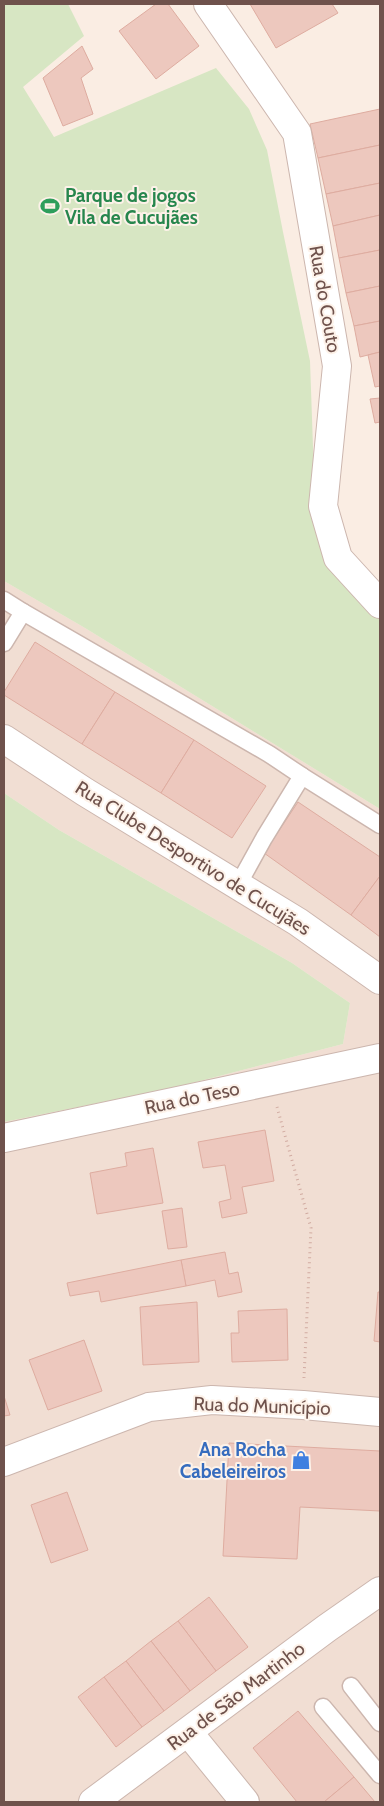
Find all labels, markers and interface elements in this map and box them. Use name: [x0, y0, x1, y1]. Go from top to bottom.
place label: Parque de jogos Vila de Cucujães: [65, 184, 198, 229]
sports icon: Parque de jogos Vila de Cucujães: [39, 195, 61, 217]
street label: Rua do Couto: [304, 244, 346, 354]
street label: Rua Clube Desportivo de Cucujães: [71, 776, 315, 940]
street label: Rua do Teso: [142, 1077, 242, 1119]
street label: Rua do Município: [193, 1392, 331, 1420]
place label: Ana Rocha Cabeleireiros: [180, 1438, 287, 1483]
shop icon: Ana Rocha Cabeleireiros: [290, 1449, 312, 1471]
street label: Rua de São Martinho: [163, 1637, 309, 1755]

